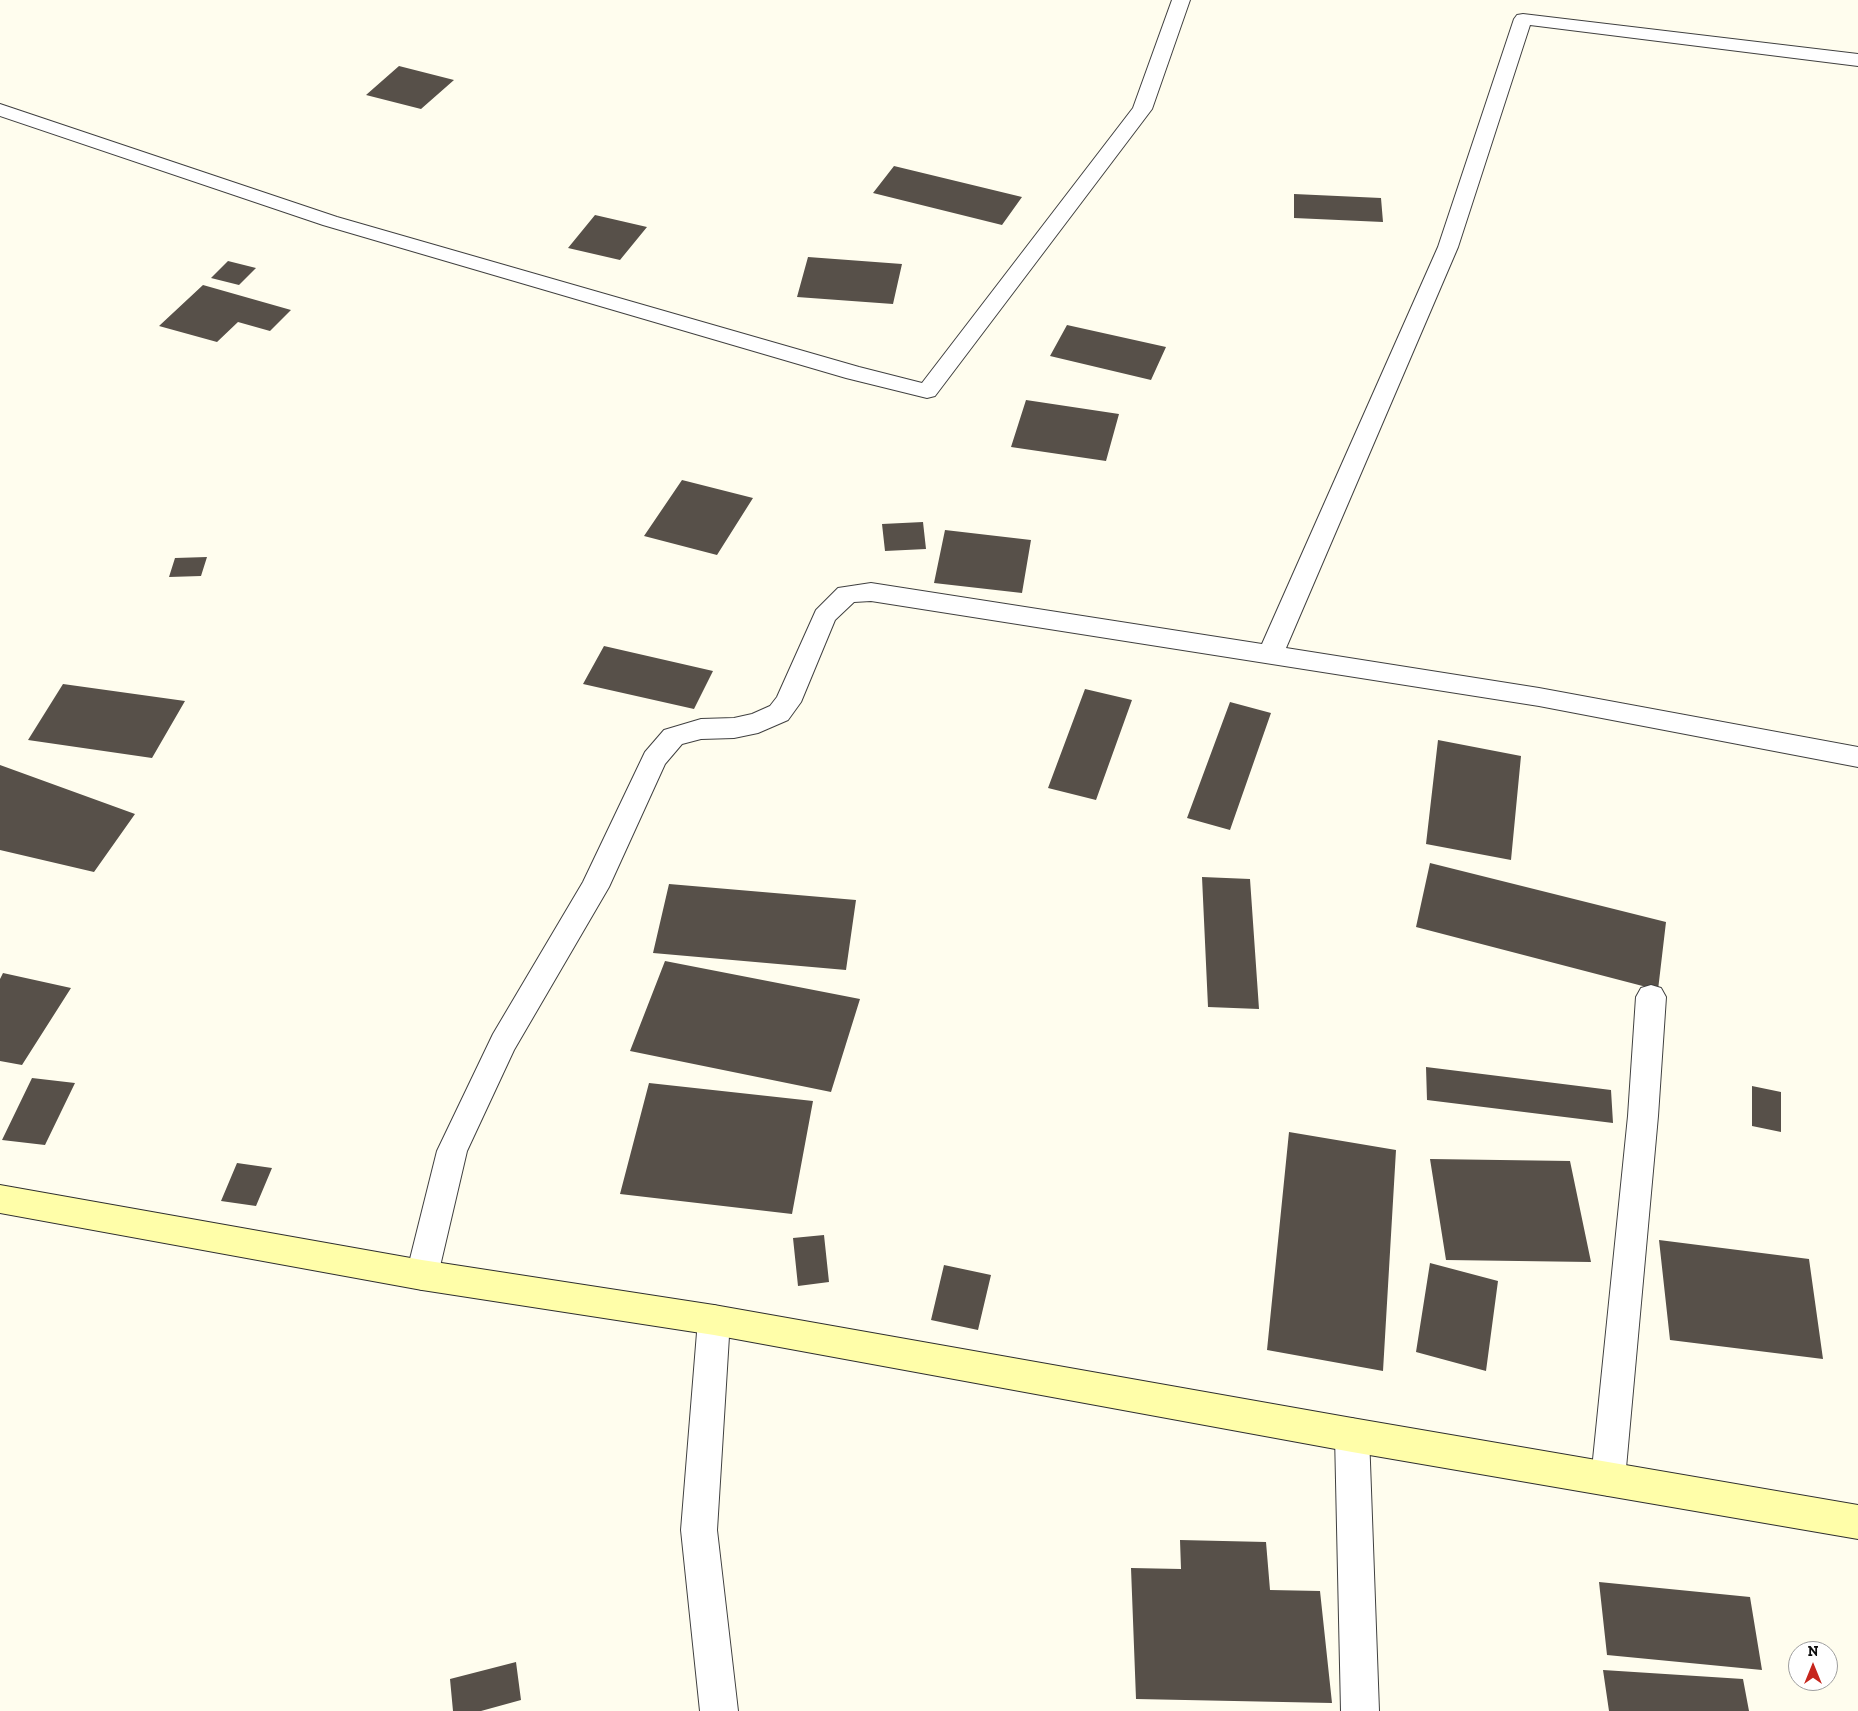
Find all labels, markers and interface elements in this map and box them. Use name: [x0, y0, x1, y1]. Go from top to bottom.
north arrow: [1788, 1641, 1838, 1691]
text: N: [1808, 1643, 1818, 1660]

